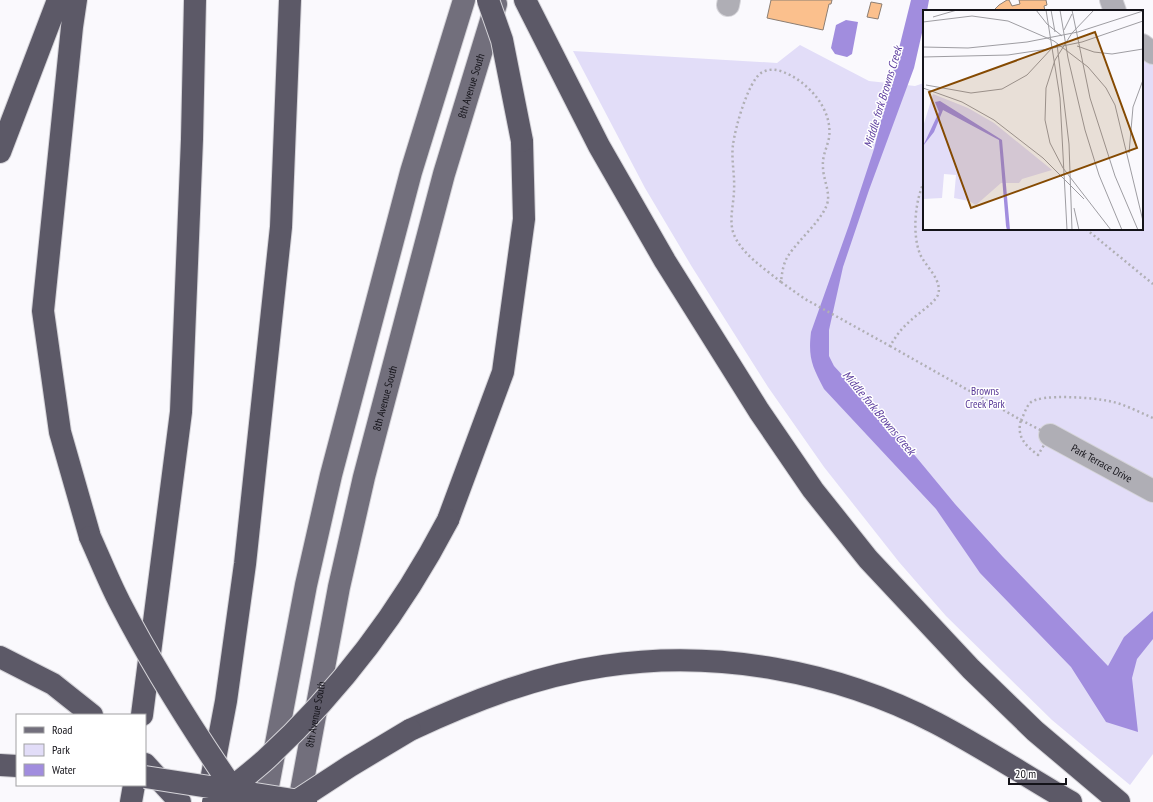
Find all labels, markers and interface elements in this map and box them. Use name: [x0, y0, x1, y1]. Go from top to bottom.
inset map: [923, 10, 1143, 230]
water label: Middle fork Browns Creek: [860, 43, 905, 149]
street label: 8th Avenue South: [454, 52, 488, 120]
street label: 8th Avenue South: [369, 364, 400, 432]
water label: Middle fork Browns Creek: [840, 367, 920, 459]
park label: Browns Creek Park: [965, 384, 1006, 411]
street label: Park Terrace Drive: [1069, 441, 1135, 486]
street label: 8th Avenue South: [302, 680, 328, 749]
legend: [16, 714, 146, 786]
text: Road: [52, 722, 72, 737]
text: Park: [52, 742, 70, 757]
scale bar: [1009, 760, 1066, 786]
text: Water: [52, 762, 77, 777]
text: 20 m: [1015, 766, 1036, 781]

